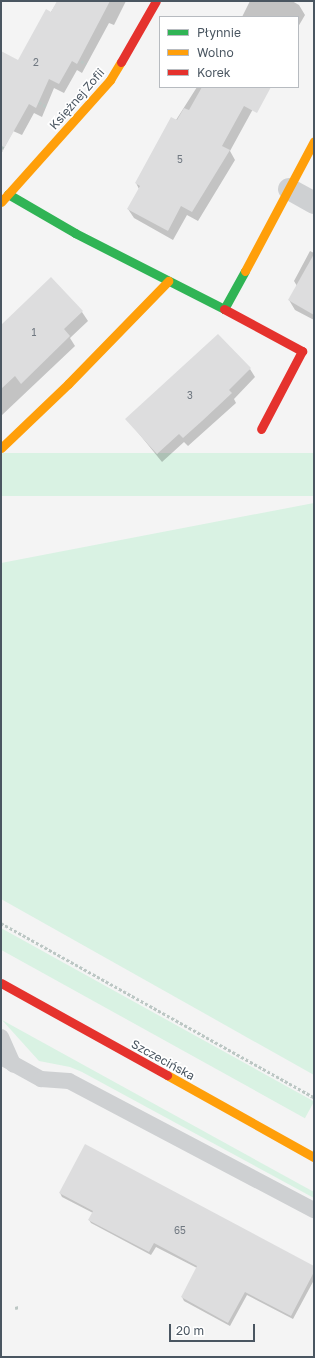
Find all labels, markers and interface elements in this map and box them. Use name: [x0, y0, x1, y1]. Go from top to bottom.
legend: [159, 16, 299, 88]
text: Płynnie: [197, 25, 241, 40]
text: Wolno: [197, 45, 234, 60]
house number: 2: [33, 57, 39, 69]
text: Korek: [197, 65, 231, 80]
street label: Księżnej Zofii: [47, 66, 107, 132]
house number: 5: [177, 154, 183, 166]
house number: 1: [32, 327, 36, 339]
house number: 3: [187, 390, 193, 402]
street label: Szczecińska: [129, 1037, 197, 1083]
house number: 65: [174, 1225, 186, 1237]
scale bar: [171, 1316, 257, 1342]
text: 20 m: [176, 1323, 204, 1338]

